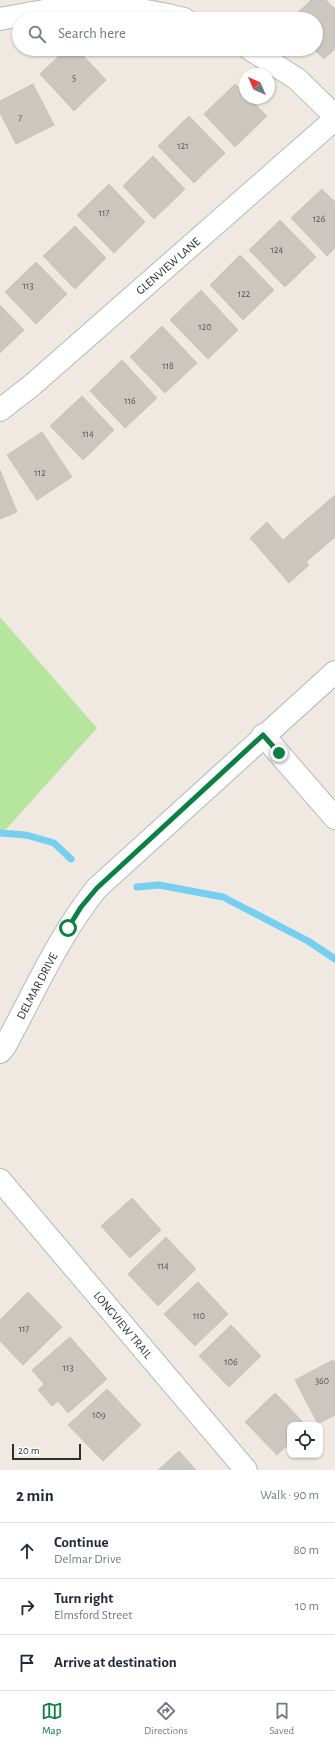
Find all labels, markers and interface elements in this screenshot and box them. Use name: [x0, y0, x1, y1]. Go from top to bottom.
search box: [12, 12, 323, 56]
icon: search: [26, 23, 48, 45]
text: Search here: [58, 26, 126, 41]
north arrow: [239, 68, 275, 104]
house number: 5: [72, 73, 76, 83]
house number: 7: [18, 113, 22, 123]
house number: 121: [177, 141, 189, 151]
house number: 117: [98, 208, 110, 218]
house number: 126: [313, 214, 326, 224]
street label: GLENVIEW LANE: [134, 235, 202, 297]
house number: 124: [271, 245, 284, 255]
house number: 113: [23, 281, 34, 291]
house number: 122: [238, 289, 251, 299]
house number: 120: [198, 322, 212, 332]
house number: 118: [162, 361, 174, 371]
house number: 116: [124, 396, 136, 406]
house number: 114: [82, 429, 94, 439]
house number: 112: [34, 468, 46, 478]
route end: [270, 744, 288, 762]
route start: [59, 919, 77, 937]
street label: DELMAR DRIVE: [14, 951, 60, 1021]
house number: 114: [157, 1261, 169, 1271]
street label: LONGVIEW TRAIL: [92, 1289, 154, 1361]
house number: 110: [193, 1311, 205, 1321]
house number: 117: [18, 1324, 30, 1334]
house number: 106: [224, 1357, 238, 1367]
house number: 113: [63, 1363, 74, 1373]
house number: 360: [315, 1376, 329, 1386]
house number: 109: [92, 1410, 106, 1420]
map controls: [287, 1422, 323, 1458]
button: locate: [287, 1422, 323, 1458]
scale bar: [12, 1442, 81, 1461]
text: 20 m: [18, 1445, 39, 1456]
text: 2 min: [16, 1487, 54, 1504]
text: Walk · 90 m: [260, 1489, 319, 1502]
text: Continue: [54, 1535, 109, 1550]
icon: ahead: [16, 1540, 38, 1562]
text: 80 m: [293, 1544, 319, 1557]
text: Delmar Drive: [54, 1553, 121, 1566]
text: Turn right: [54, 1591, 113, 1606]
icon: right: [16, 1596, 38, 1618]
text: 10 m: [295, 1600, 319, 1613]
text: Elmsford Street: [54, 1609, 132, 1622]
icon: arrive: [16, 1652, 38, 1674]
text: Arrive at destination: [54, 1655, 177, 1670]
tab: Map: [41, 1700, 63, 1737]
tab: Directions: [144, 1700, 188, 1737]
tab: Saved: [269, 1700, 294, 1737]

